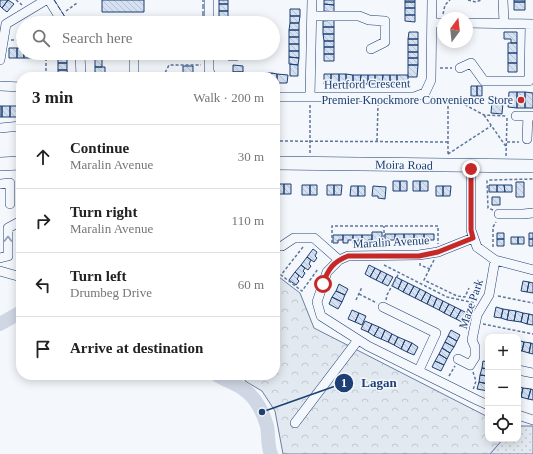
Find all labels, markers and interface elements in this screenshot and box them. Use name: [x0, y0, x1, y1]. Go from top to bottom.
north arrow: [437, 12, 473, 48]
search box: [16, 16, 280, 60]
icon: search: [30, 27, 52, 49]
text: Search here: [62, 30, 132, 46]
street label: Hertford Crescent: [324, 76, 411, 92]
text: 3 min: [32, 88, 73, 107]
text: Walk · 200 m: [193, 90, 264, 105]
place label: Premier Knockmore Convenience Store: [321, 93, 513, 107]
marker: Premier Knockmore Convenience Store: [516, 95, 526, 105]
text: Continue: [70, 140, 129, 156]
icon: ahead: [32, 146, 54, 168]
text: 30 m: [238, 149, 264, 164]
text: Maralin Avenue: [70, 157, 153, 172]
street label: Moira Road: [375, 157, 433, 173]
route end: [462, 160, 480, 178]
text: Turn right: [70, 204, 137, 220]
icon: right: [32, 210, 54, 232]
text: 110 m: [232, 213, 264, 228]
text: Maralin Avenue: [70, 221, 153, 236]
street label: Maralin Avenue: [352, 233, 430, 251]
one-way arrow: [4, 236, 12, 242]
text: Turn left: [70, 268, 127, 284]
icon: left: [32, 274, 54, 296]
route start: [314, 275, 332, 293]
text: 60 m: [238, 277, 264, 292]
street label: Maze Park: [456, 277, 486, 331]
text: Drumbeg Drive: [70, 285, 152, 300]
map controls: [485, 334, 521, 442]
button: +: [485, 334, 521, 370]
icon: arrive: [32, 338, 54, 360]
text: Arrive at destination: [70, 340, 203, 356]
callout: Lagan: [334, 370, 405, 395]
button: −: [485, 370, 521, 406]
text: Lagan: [361, 375, 397, 390]
text: 1: [341, 376, 347, 390]
button: locate: [485, 406, 521, 442]

